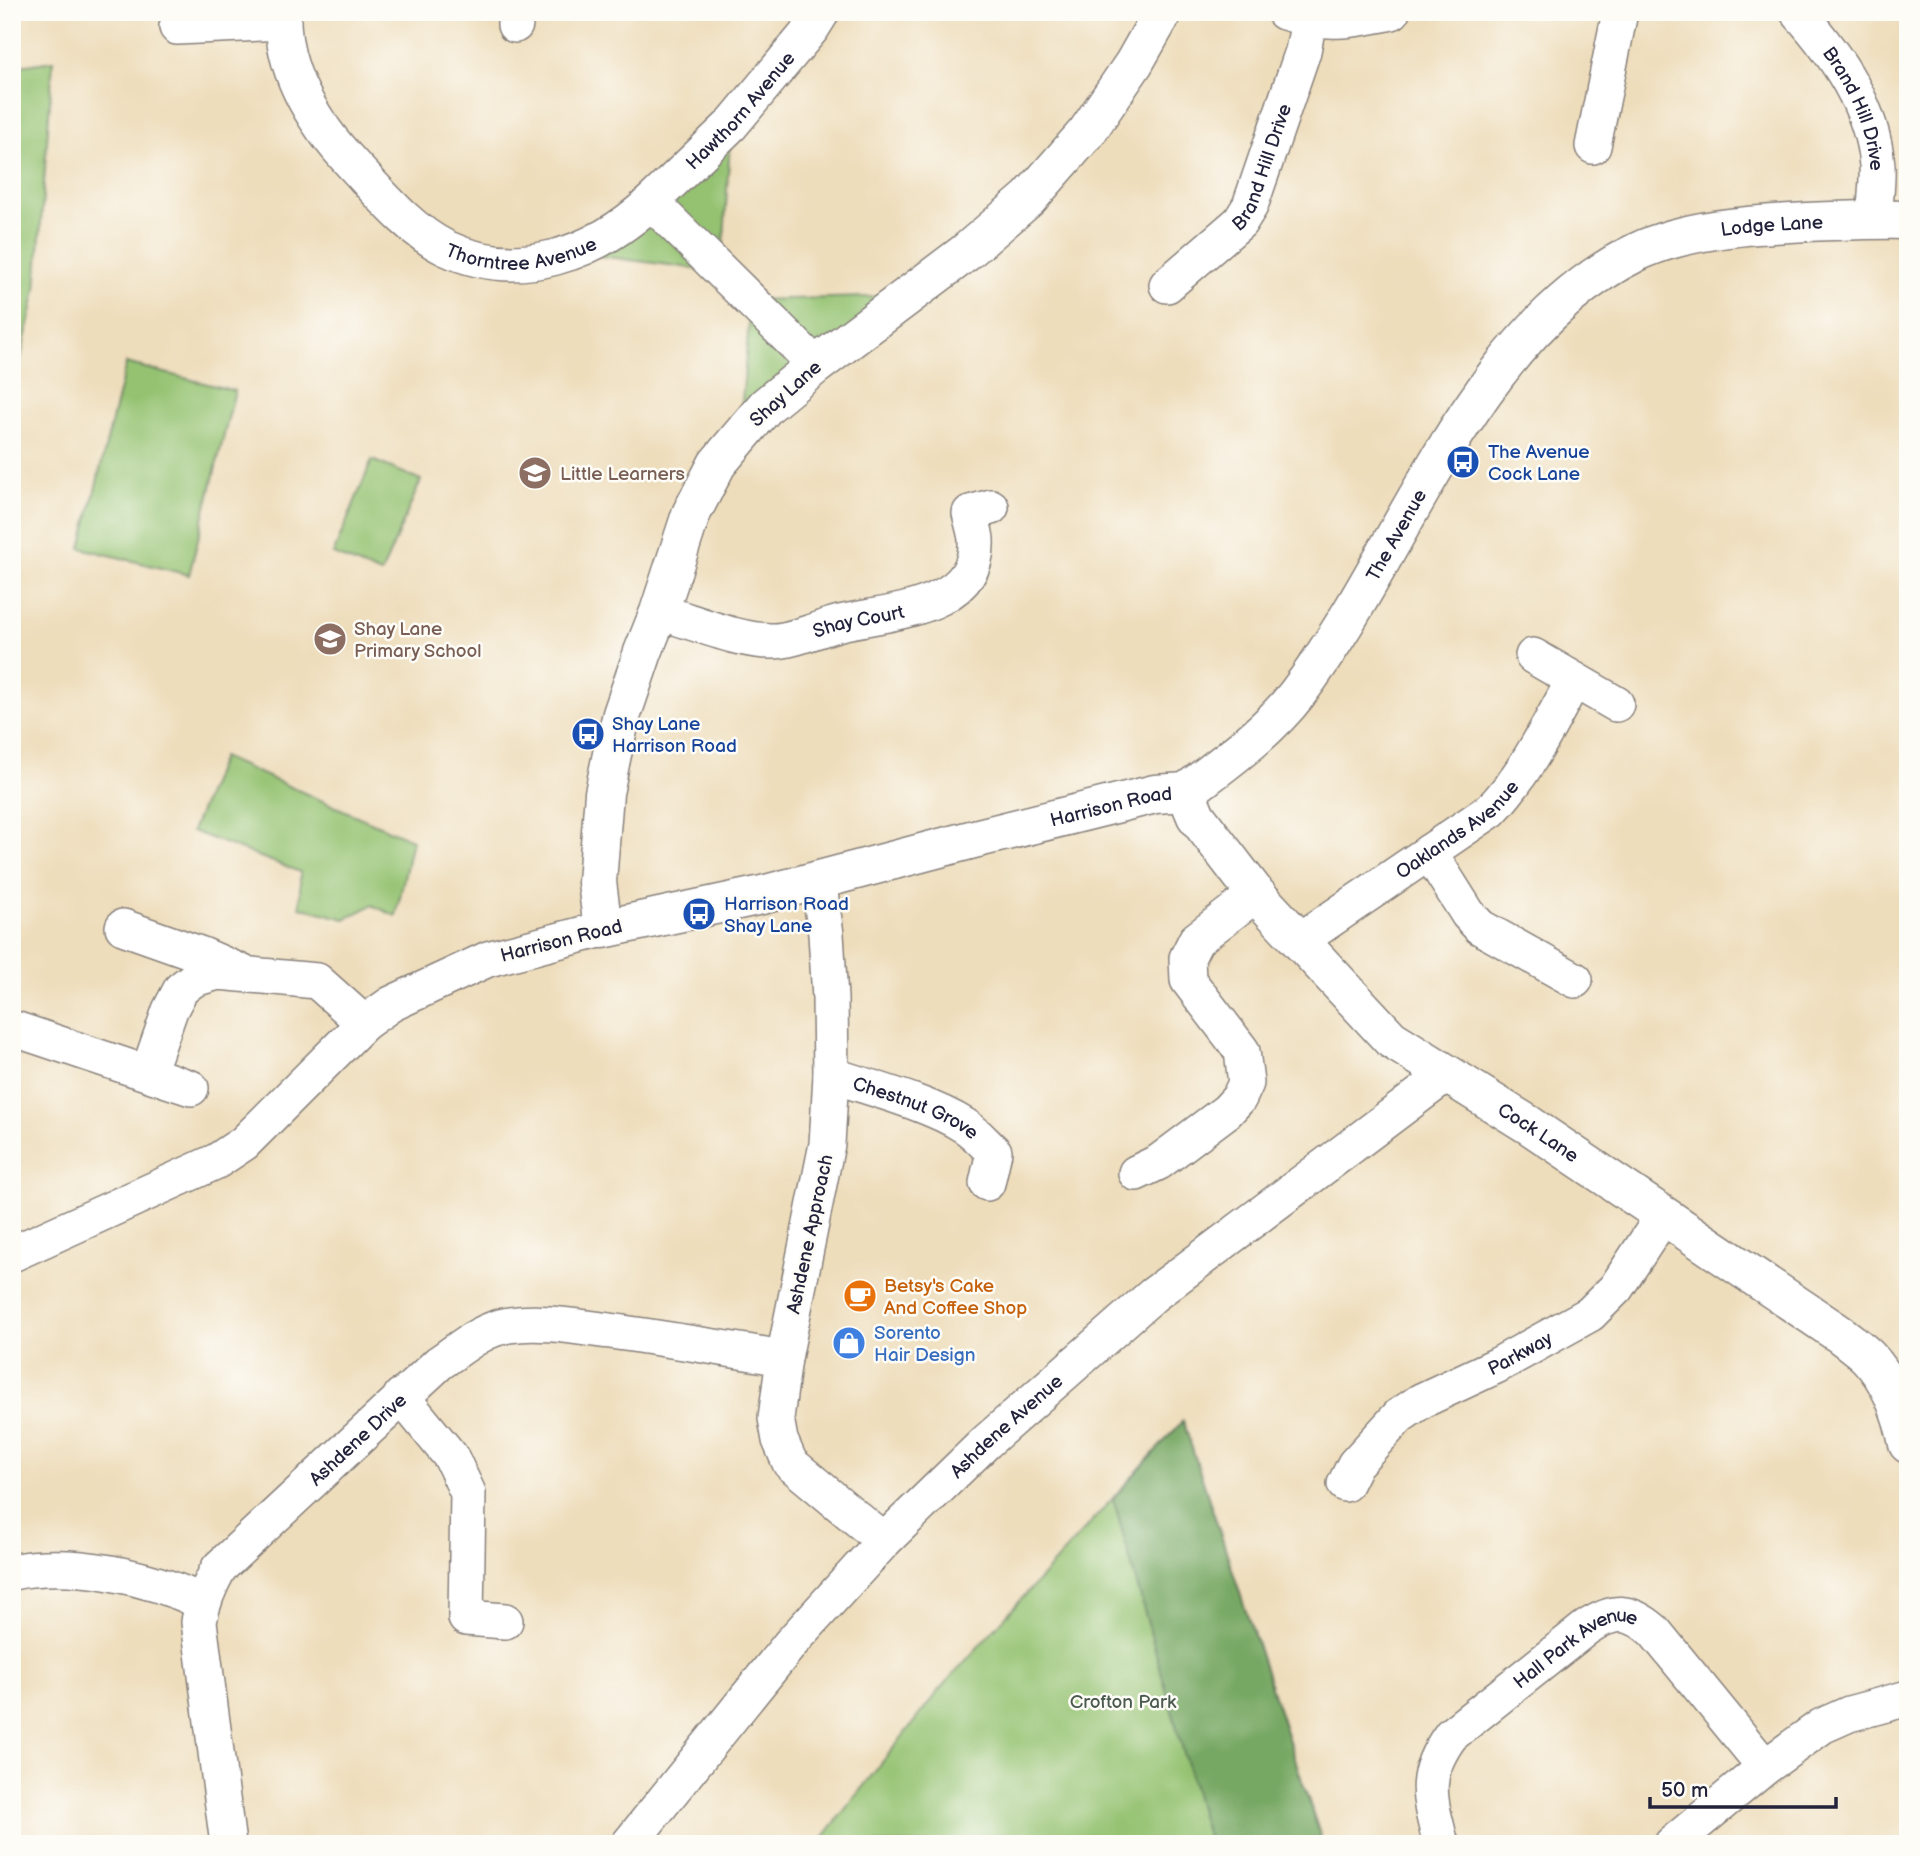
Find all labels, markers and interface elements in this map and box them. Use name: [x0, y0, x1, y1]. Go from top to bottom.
street label: Brand Hill Drive: [1817, 43, 1887, 171]
street label: Hawthorn Avenue: [682, 48, 800, 175]
street label: Brand Hill Drive: [1228, 101, 1297, 237]
street label: Lodge Lane: [1719, 211, 1823, 242]
street label: Thorntree Avenue: [442, 233, 601, 276]
street label: Shay Lane: [745, 356, 827, 432]
place label: The Avenue Cock Lane: [1488, 441, 1590, 486]
bus stop icon: The Avenue Cock Lane: [1444, 443, 1482, 481]
school or university icon: Little Learners: [516, 454, 554, 492]
place label: Little Learners: [560, 463, 685, 486]
street label: The Avenue: [1362, 486, 1432, 585]
street label: Shay Court: [810, 601, 907, 644]
place label: Shay Lane Primary School: [354, 618, 482, 663]
school or university icon: Shay Lane Primary School: [311, 620, 349, 658]
place label: Shay Lane Harrison Road: [612, 713, 737, 758]
bus stop icon: Shay Lane Harrison Road: [569, 715, 607, 753]
street label: Oaklands Avenue: [1392, 776, 1524, 884]
street label: Harrison Road: [1048, 783, 1173, 833]
place label: Harrison Road Shay Lane: [724, 893, 849, 938]
bus stop icon: Harrison Road Shay Lane: [680, 895, 718, 933]
street label: Harrison Road: [498, 915, 625, 968]
street label: Chestnut Grove: [850, 1073, 983, 1145]
street label: Cock Lane: [1493, 1098, 1583, 1168]
street label: Ashdene Approach: [782, 1153, 839, 1316]
place label: Betsy's Cake And Coffee Shop: [884, 1275, 1027, 1320]
cafe icon: Betsy's Cake And Coffee Shop: [841, 1277, 879, 1315]
place label: Sorento Hair Design: [874, 1322, 975, 1367]
shop icon: Sorento Hair Design: [830, 1324, 868, 1362]
street label: Parkway: [1485, 1327, 1557, 1381]
street label: Ashdene Avenue: [946, 1370, 1068, 1484]
street label: Ashdene Drive: [305, 1389, 412, 1491]
street label: Hall Park Avenue: [1509, 1604, 1641, 1694]
park label: Crofton Park: [1070, 1691, 1177, 1714]
scale bar: [1650, 1765, 1836, 1809]
text: 50 m: [1661, 1778, 1708, 1803]

